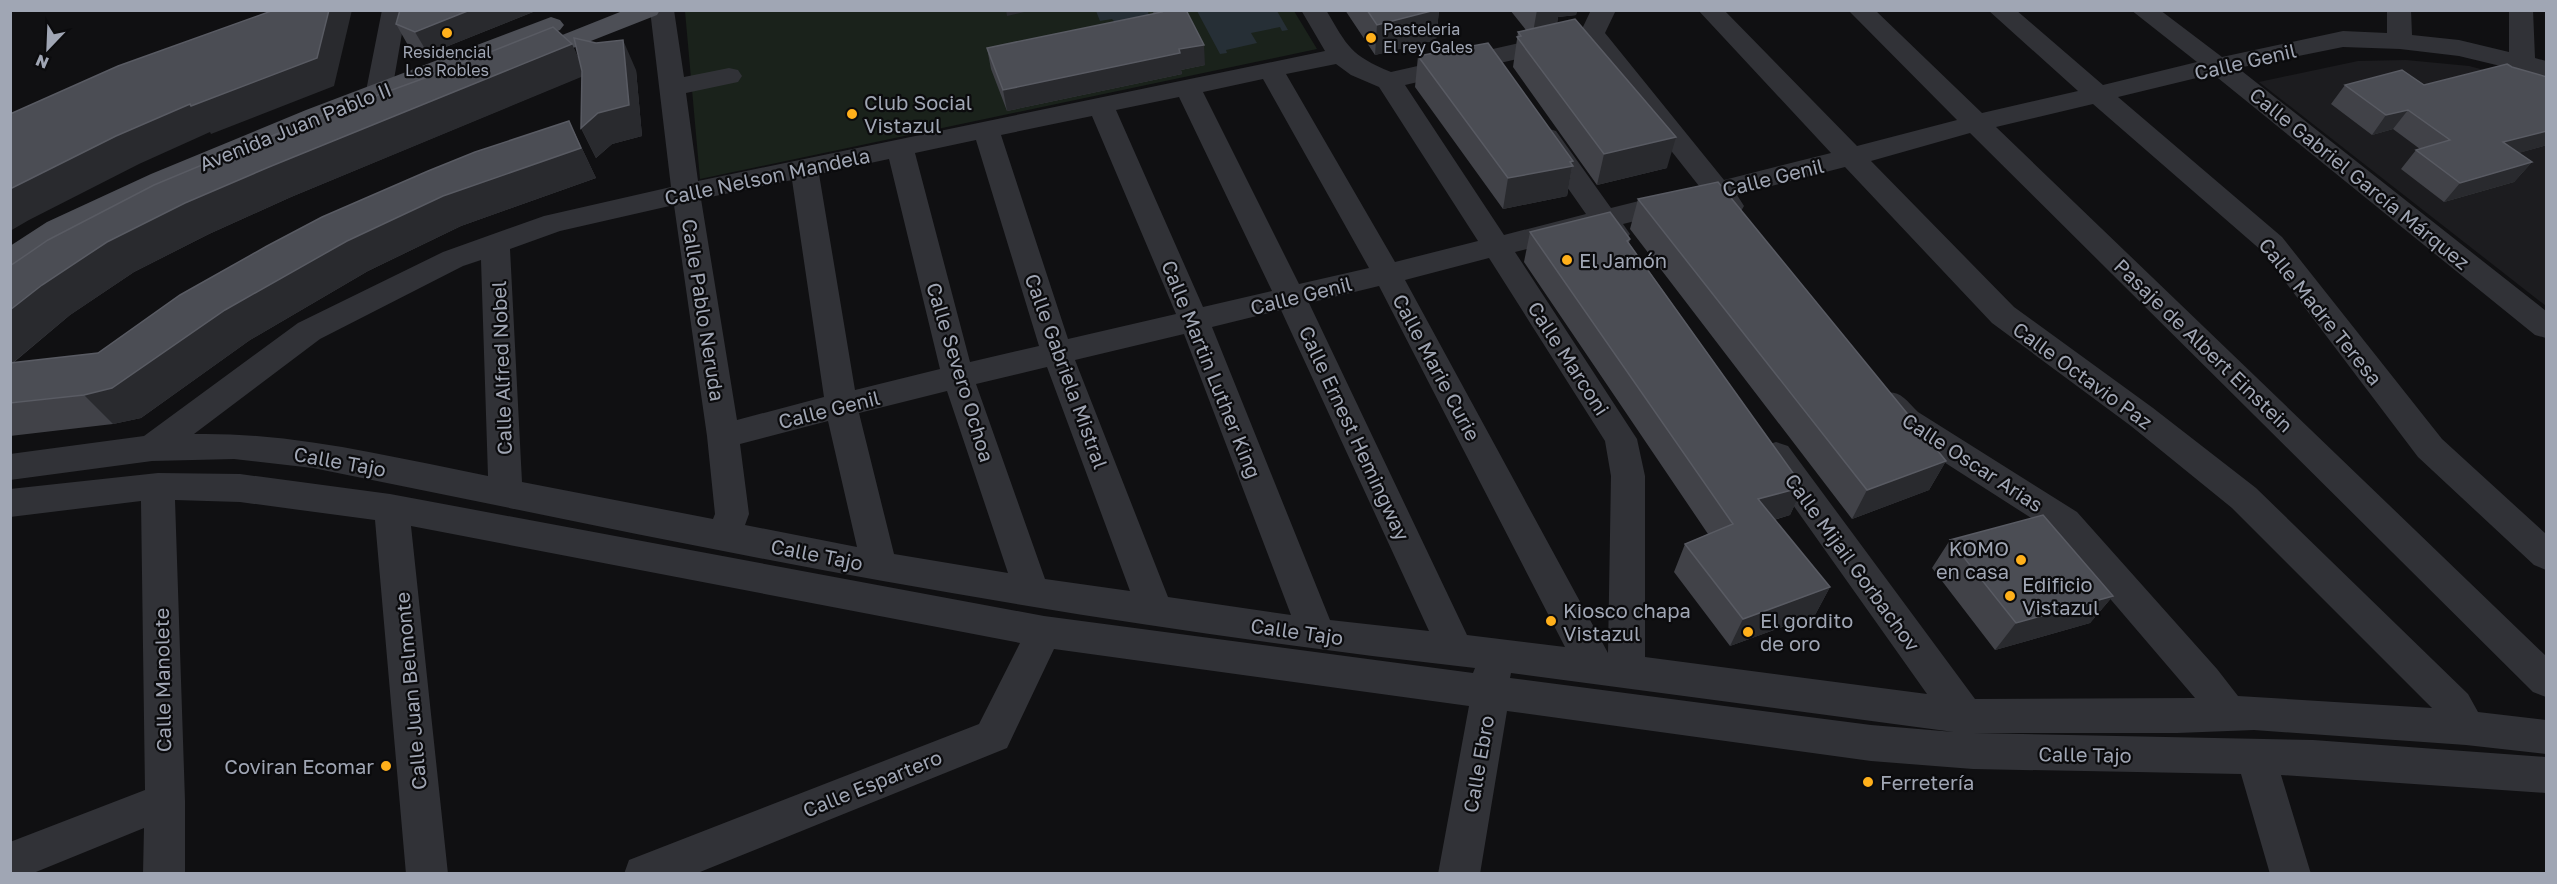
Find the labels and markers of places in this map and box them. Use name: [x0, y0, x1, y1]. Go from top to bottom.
place label: Pasteleria El rey Gales: [1383, 19, 1473, 57]
marker: Residencial Los Robles: [440, 26, 454, 40]
marker: Pasteleria El rey Gales: [1364, 31, 1378, 45]
place label: Residencial Los Robles: [403, 42, 491, 80]
place label: Club Social Vistazul: [864, 90, 972, 137]
marker: Club Social Vistazul: [845, 107, 859, 121]
place label: El Jamón: [1579, 248, 1667, 272]
marker: El Jamón: [1560, 253, 1574, 267]
place label: KOMO en casa: [1936, 536, 2009, 583]
marker: KOMO en casa: [2014, 553, 2028, 567]
place label: Edificio Vistazul: [2022, 572, 2099, 619]
marker: Edificio Vistazul: [2003, 589, 2017, 603]
place label: Kiosco chapa Vistazul: [1563, 598, 1691, 645]
place label: El gordito de oro: [1760, 608, 1853, 655]
marker: Kiosco chapa Vistazul: [1544, 614, 1558, 628]
marker: El gordito de oro: [1741, 625, 1755, 639]
place label: Coviran Ecomar: [224, 754, 374, 778]
marker: Coviran Ecomar: [379, 759, 393, 773]
place label: Ferretería: [1880, 770, 1974, 794]
marker: Ferretería: [1861, 775, 1875, 789]

